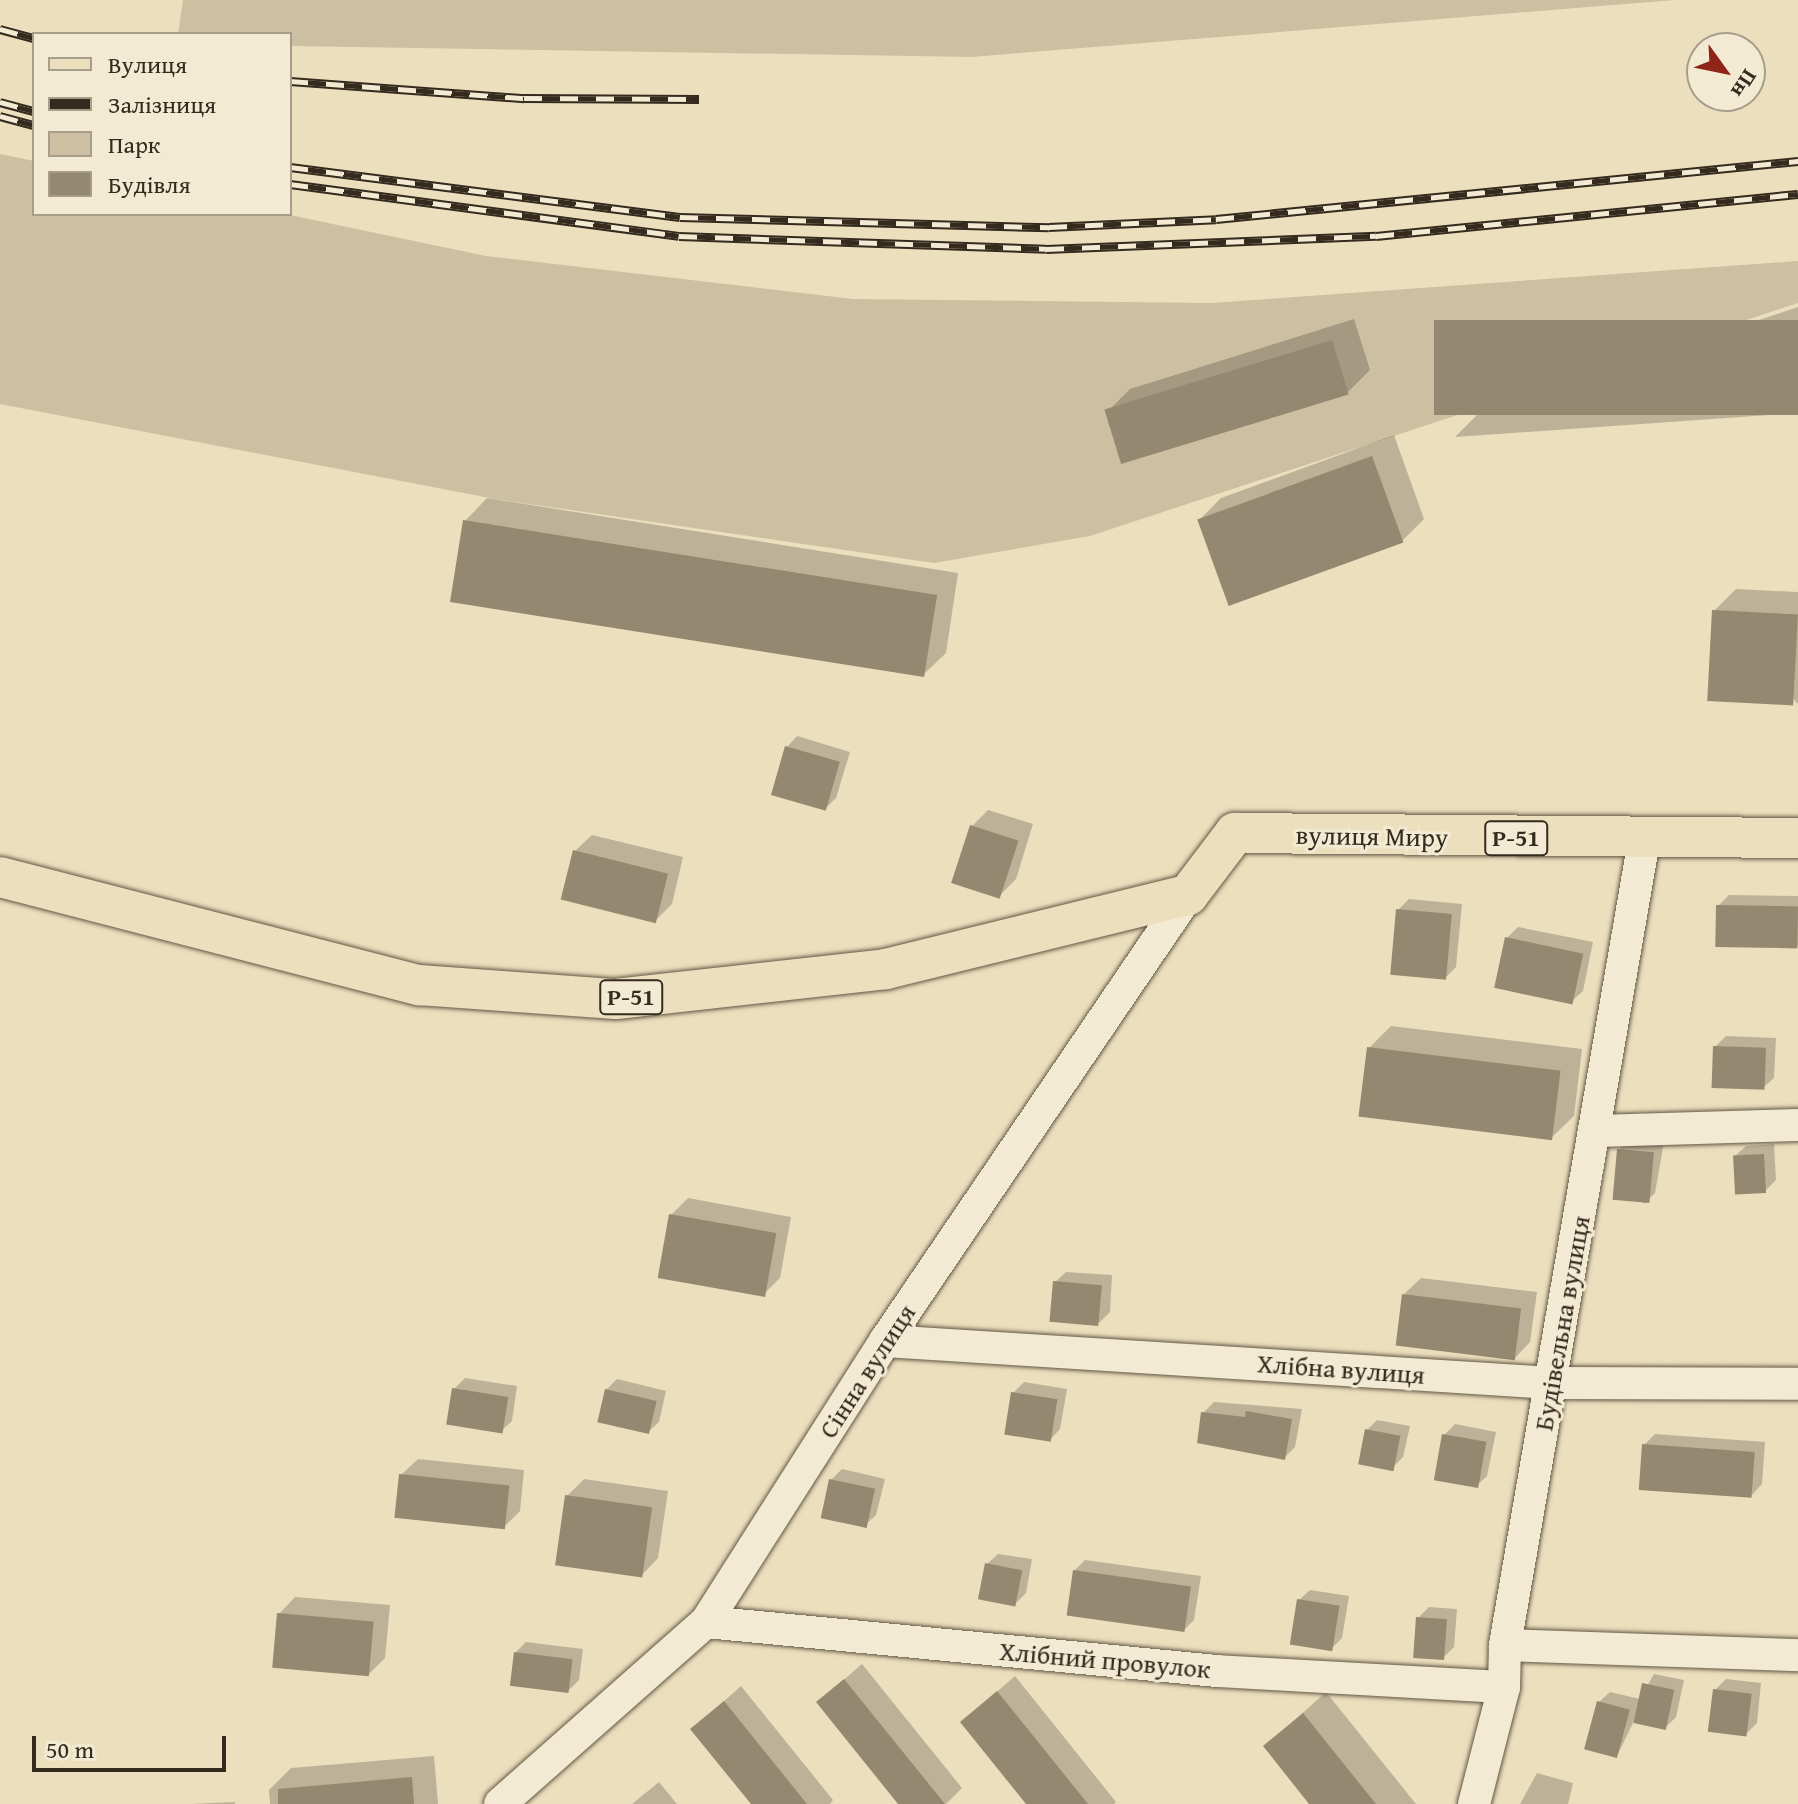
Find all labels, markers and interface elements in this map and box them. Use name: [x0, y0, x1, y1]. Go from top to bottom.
legend: [32, 32, 292, 216]
north arrow: [1686, 32, 1766, 112]
text: Вулиця: [108, 47, 187, 82]
text: Пн: [1723, 63, 1766, 105]
text: Залізниця: [108, 87, 216, 122]
text: Парк: [108, 127, 160, 162]
text: Будівля: [108, 167, 191, 202]
road number: Р-51: [1484, 818, 1548, 858]
street label: вулиця Миру: [1295, 819, 1449, 853]
road number: Р-51: [599, 977, 663, 1017]
street label: Будівельна вулиця: [1528, 1213, 1596, 1433]
street label: Сінна вулиця: [812, 1298, 922, 1444]
street label: Хлібна вулиця: [1256, 1348, 1426, 1390]
street label: Хлібний провулок: [998, 1635, 1212, 1685]
scale bar: [36, 1720, 230, 1770]
text: 50 m: [46, 1732, 94, 1767]

